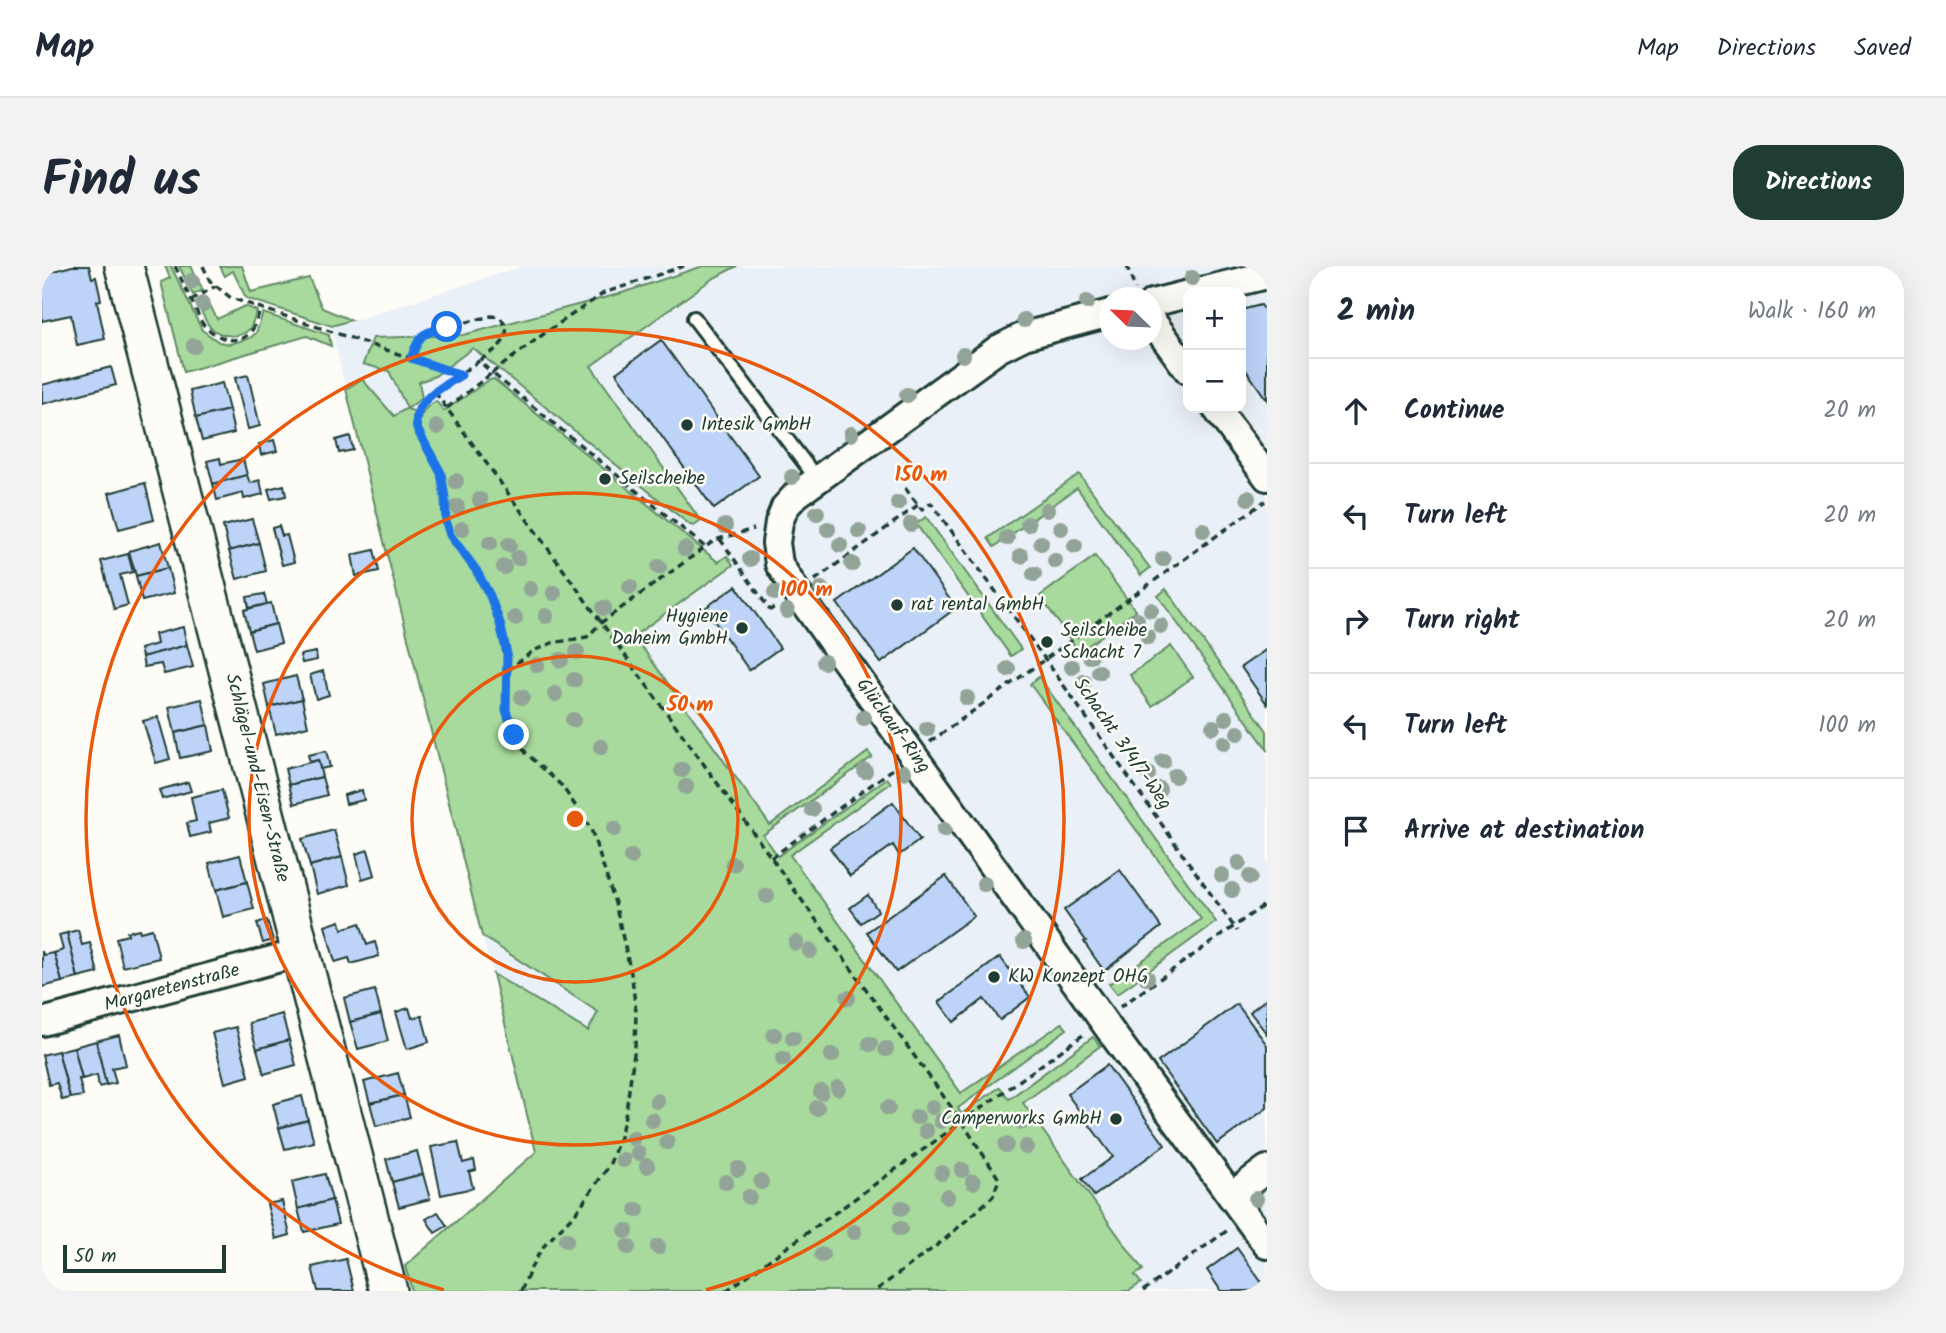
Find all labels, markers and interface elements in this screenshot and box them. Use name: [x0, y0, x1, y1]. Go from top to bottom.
text: Map: [35, 22, 95, 75]
text: Map: [1637, 29, 1679, 68]
text: Directions: [1717, 29, 1816, 68]
text: Saved: [1854, 29, 1911, 68]
text: Find us: [42, 143, 200, 221]
button: Directions: [1733, 145, 1904, 220]
north arrow: [1099, 287, 1162, 350]
map controls: [1183, 287, 1246, 413]
button: +: [1183, 287, 1246, 350]
text: 2 min: [1337, 288, 1415, 336]
text: Walk · 160 m: [1748, 294, 1876, 330]
route start: [431, 311, 462, 342]
button: −: [1183, 350, 1246, 413]
text: Continue: [1404, 390, 1505, 432]
icon: ahead: [1337, 392, 1375, 430]
text: 20 m: [1824, 393, 1876, 429]
place label: Intesik GmbH: [701, 410, 812, 440]
marker: Intesik GmbH: [679, 417, 695, 433]
text: 150 m: [894, 459, 948, 492]
place label: Seilscheibe: [619, 464, 706, 494]
marker: Seilscheibe: [597, 471, 613, 487]
text: Turn left: [1404, 495, 1507, 537]
icon: left: [1337, 497, 1375, 535]
text: 20 m: [1824, 498, 1876, 534]
text: 100 m: [779, 574, 833, 607]
place label: rat rental GmbH: [911, 590, 1044, 620]
marker: rat rental GmbH: [889, 597, 905, 613]
text: Turn right: [1404, 600, 1520, 642]
place label: Hygiene Daheim GmbH: [611, 602, 728, 654]
icon: right: [1337, 602, 1375, 640]
text: 20 m: [1824, 603, 1876, 639]
place label: Seilscheibe Schacht 7: [1061, 616, 1148, 668]
marker: Hygiene Daheim GmbH: [734, 620, 750, 636]
marker: Seilscheibe Schacht 7: [1039, 634, 1055, 650]
street label: Schlägel-und-Eisen-Straße: [217, 670, 298, 886]
street label: Glückauf-Ring: [848, 672, 938, 780]
street label: Schacht 3/4/7-Weg: [1065, 672, 1179, 816]
text: 50 m: [666, 689, 713, 722]
text: Turn left: [1404, 705, 1507, 747]
icon: left: [1337, 707, 1375, 745]
text: 100 m: [1818, 708, 1876, 744]
route end: [498, 719, 529, 750]
centre of rings: [563, 807, 587, 831]
text: Arrive at destination: [1404, 810, 1644, 852]
icon: arrive: [1337, 812, 1375, 850]
street label: Margaretenstraße: [101, 955, 244, 1021]
place label: KW Konzept OHG: [1008, 962, 1149, 992]
marker: KW Konzept OHG: [986, 969, 1002, 985]
place label: Camperworks GmbH: [941, 1104, 1102, 1134]
marker: Camperworks GmbH: [1108, 1111, 1124, 1127]
scale bar: [63, 1242, 226, 1274]
text: 50 m: [74, 1242, 116, 1272]

